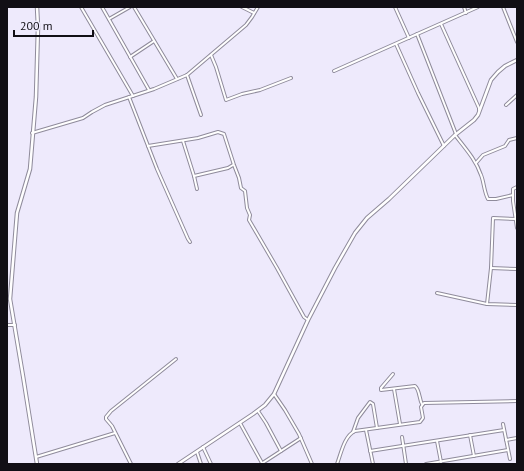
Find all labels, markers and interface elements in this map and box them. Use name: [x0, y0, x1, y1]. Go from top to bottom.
scale bar: [14, 12, 93, 38]
text: 200 m: [20, 18, 53, 33]

